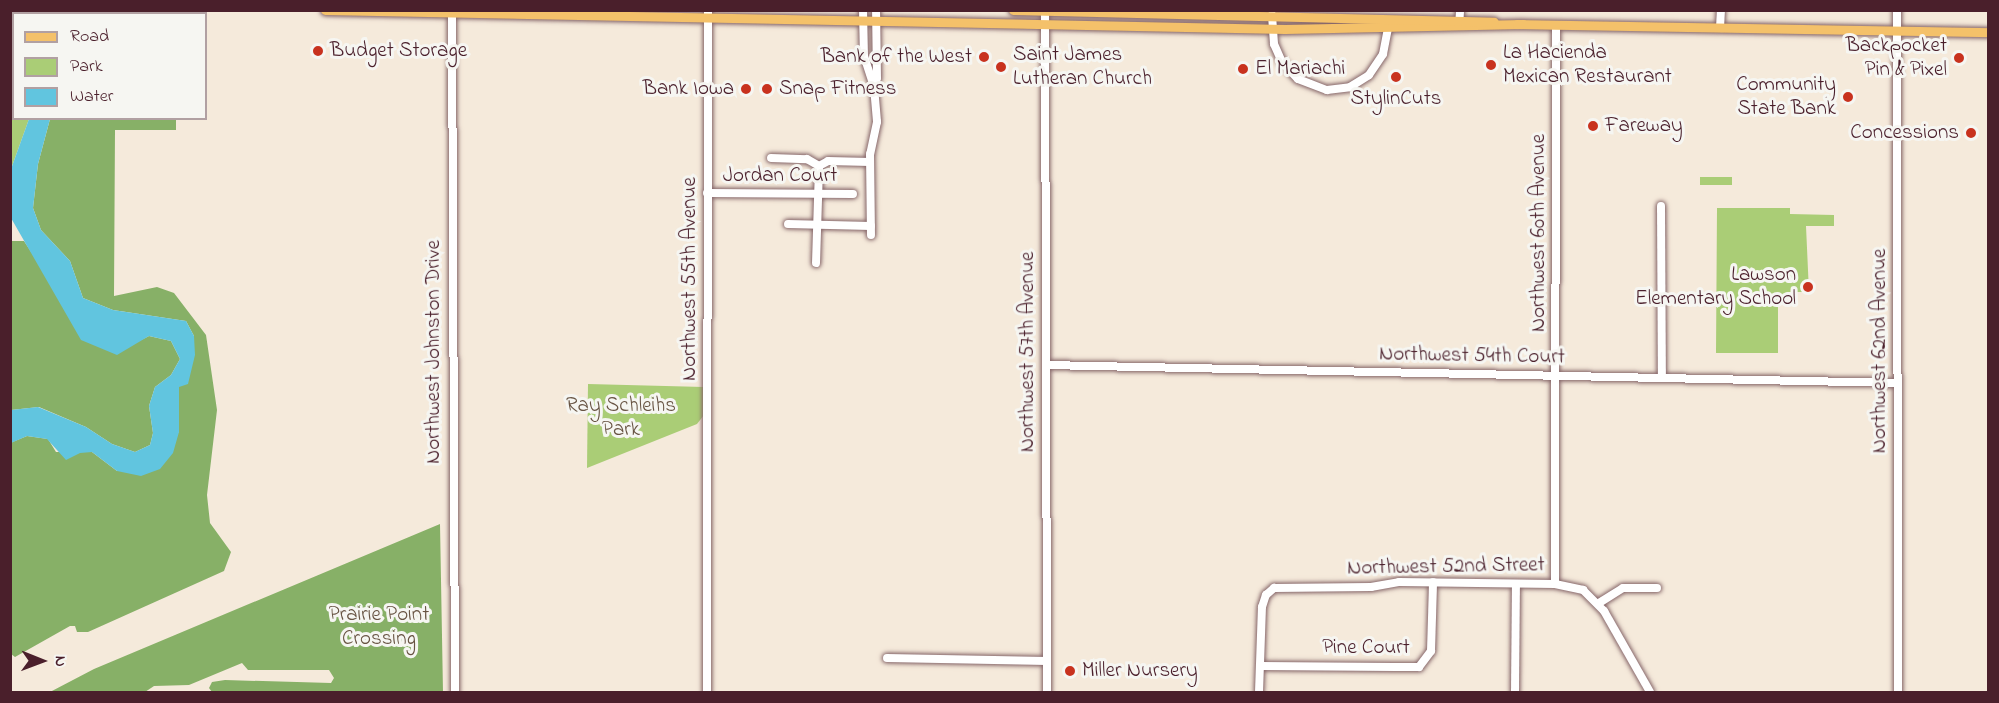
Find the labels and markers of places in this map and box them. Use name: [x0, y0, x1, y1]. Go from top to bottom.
place label: Backpocket Pin & Pixel: [1846, 33, 1947, 83]
place label: Budget Storage: [330, 38, 467, 64]
place label: La Hacienda Mexican Restaurant: [1503, 40, 1672, 90]
place label: Saint James Lutheran Church: [1013, 42, 1152, 92]
marker: Budget Storage: [311, 44, 325, 58]
place label: Bank of the West: [821, 44, 972, 70]
marker: Bank of the West: [977, 50, 991, 64]
marker: Backpocket Pin & Pixel: [1952, 51, 1966, 65]
place label: El Mariachi: [1255, 56, 1345, 82]
marker: La Hacienda Mexican Restaurant: [1484, 58, 1498, 72]
marker: Saint James Lutheran Church: [994, 60, 1008, 74]
marker: El Mariachi: [1236, 62, 1250, 76]
marker: StylinCuts: [1389, 70, 1403, 84]
place label: Community State Bank: [1736, 72, 1836, 122]
place label: Bank Iowa: [643, 76, 734, 102]
place label: Snap Fitness: [779, 76, 896, 102]
marker: Bank Iowa: [739, 82, 753, 96]
marker: Snap Fitness: [760, 82, 774, 96]
place label: StylinCuts: [1350, 86, 1442, 112]
marker: Community State Bank: [1841, 90, 1855, 104]
place label: Fareway: [1605, 113, 1683, 139]
marker: Fareway: [1586, 119, 1600, 133]
place label: Concessions: [1850, 120, 1959, 146]
marker: Concessions: [1964, 126, 1978, 140]
place label: Lawson Elementary School: [1635, 262, 1796, 312]
marker: Lawson Elementary School: [1801, 280, 1815, 294]
place label: Miller Nursery: [1082, 658, 1198, 684]
marker: Miller Nursery: [1063, 664, 1077, 678]

